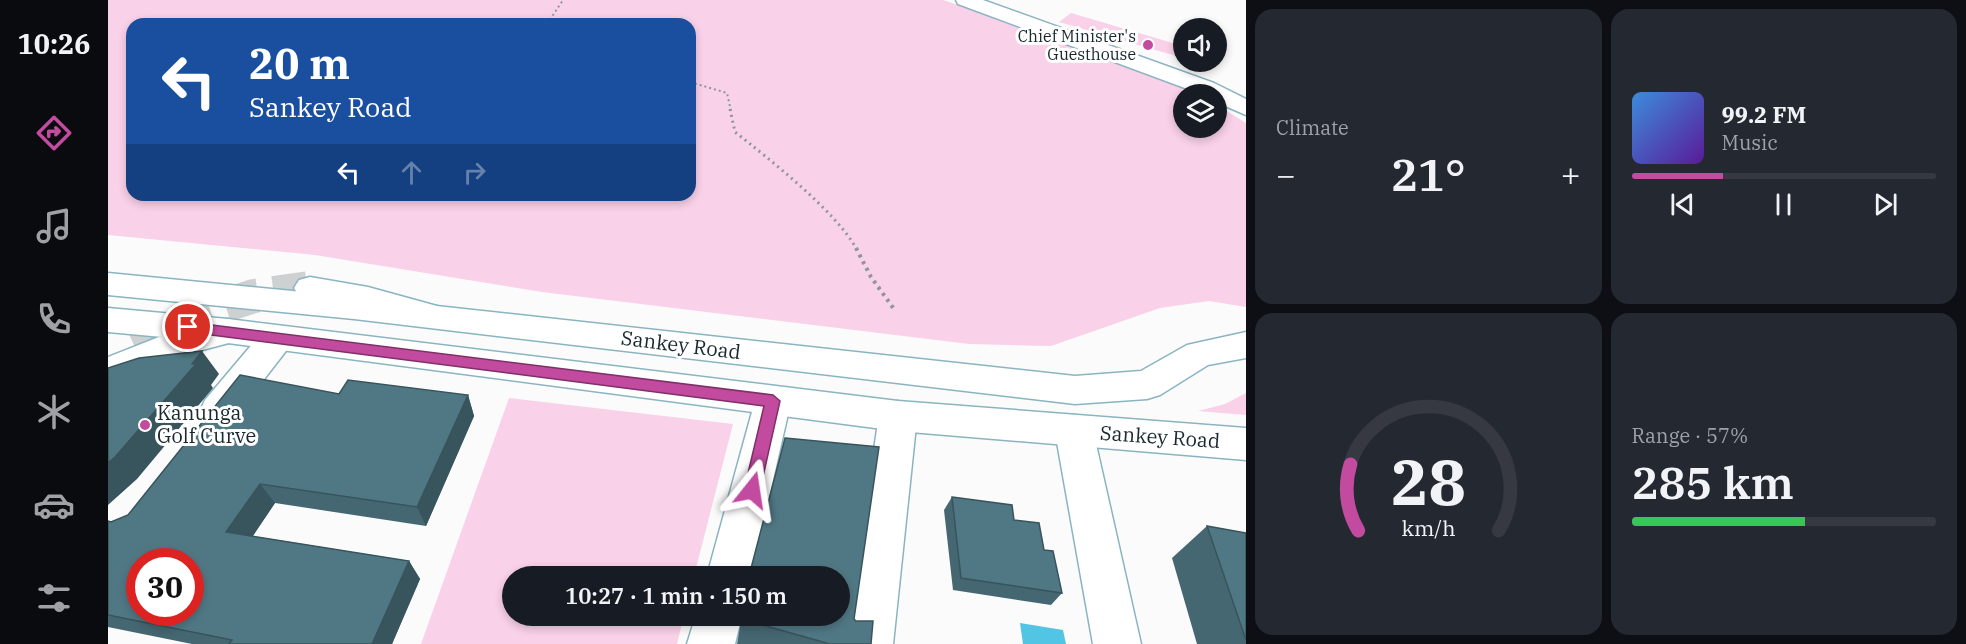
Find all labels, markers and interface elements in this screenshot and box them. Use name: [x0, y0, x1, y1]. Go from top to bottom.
map controls: [1173, 18, 1227, 138]
button: sound: [1173, 18, 1227, 72]
text: 10:26: [18, 26, 90, 61]
place label: Chief Minister's Guesthouse: [1018, 26, 1136, 64]
text: 20 m: [249, 36, 350, 91]
marker: Chief Minister's Guesthouse: [1141, 38, 1155, 52]
icon: left: [150, 42, 228, 120]
button: layers: [1173, 84, 1227, 138]
text: Sankey Road: [249, 89, 412, 124]
text: 99.2 FM: [1722, 100, 1806, 129]
icon: directions: [33, 112, 75, 154]
text: Climate: [1276, 114, 1349, 141]
text: Music: [1722, 129, 1778, 156]
text: 21°: [1391, 145, 1466, 203]
text: −: [1276, 153, 1296, 196]
text: +: [1561, 153, 1581, 196]
icon: left: [332, 156, 365, 189]
icon: ahead: [395, 156, 428, 189]
icon: right: [458, 156, 491, 189]
icon: previous: [1666, 188, 1699, 221]
icon: pause: [1767, 188, 1800, 221]
icon: next: [1869, 188, 1902, 221]
icon: music: [33, 205, 75, 247]
icon: phone: [33, 298, 75, 340]
pin: [162, 301, 213, 352]
icon: arrive: [171, 310, 204, 343]
street label: Sankey Road: [620, 324, 742, 365]
icon: climate: [33, 391, 75, 433]
place label: Kanunga Golf Curve: [157, 399, 256, 449]
marker: Kanunga Golf Curve: [138, 418, 152, 432]
street label: Sankey Road: [1099, 419, 1221, 454]
text: Range · 57%: [1632, 422, 1748, 449]
text: 28: [1391, 441, 1466, 522]
text: 285 km: [1632, 453, 1794, 511]
position arrow: [720, 458, 784, 522]
icon: car: [33, 484, 75, 526]
text: km/h: [1401, 514, 1455, 542]
speed limit sign: 30: [126, 548, 204, 626]
icon: filters: [33, 577, 75, 619]
text: 10:27 · 1 min · 150 m: [565, 581, 787, 610]

